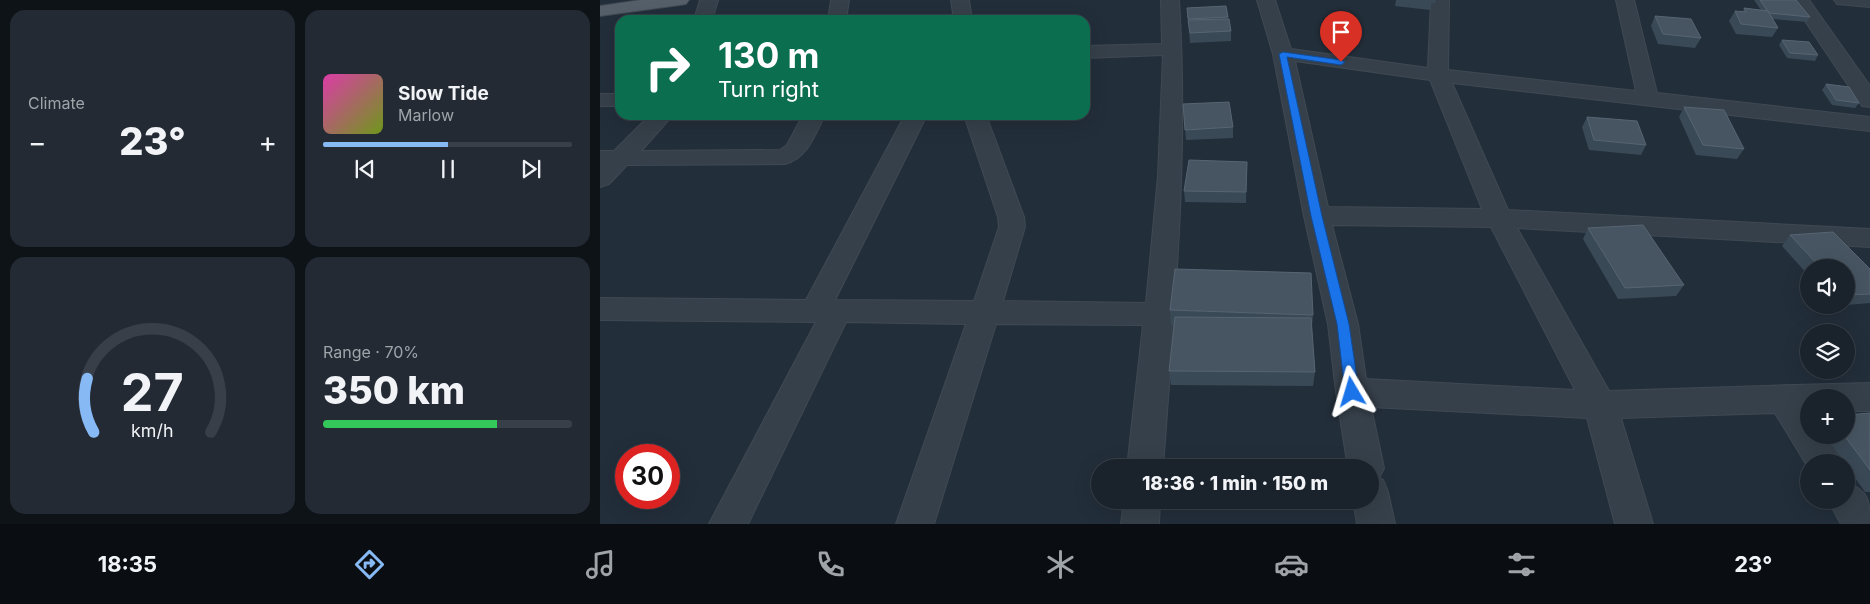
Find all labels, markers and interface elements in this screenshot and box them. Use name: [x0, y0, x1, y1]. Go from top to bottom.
pin: [1320, 11, 1362, 62]
icon: arrive: [1327, 18, 1355, 46]
text: 130 m: [718, 34, 820, 76]
icon: right: [635, 35, 700, 100]
text: Turn right: [718, 76, 819, 102]
text: Slow Tide: [398, 82, 489, 105]
text: Climate: [28, 93, 85, 113]
text: Marlow: [398, 105, 454, 125]
text: 23°: [119, 118, 186, 164]
text: −: [28, 125, 47, 159]
text: +: [258, 125, 277, 159]
icon: previous: [351, 155, 379, 183]
icon: pause: [434, 155, 462, 183]
icon: next: [517, 155, 545, 183]
map controls: [1800, 259, 1855, 509]
button: sound: [1800, 259, 1855, 314]
button: layers: [1800, 324, 1855, 379]
text: Range · 70%: [323, 342, 419, 362]
text: 27: [121, 361, 184, 424]
position arrow: [1325, 365, 1377, 417]
text: 350 km: [323, 367, 465, 413]
button: +: [1800, 389, 1855, 444]
text: km/h: [131, 420, 174, 441]
speed limit sign: 30: [615, 444, 680, 509]
button: −: [1800, 454, 1855, 509]
text: 18:36 · 1 min · 150 m: [1142, 472, 1328, 495]
icon: directions: [352, 547, 387, 582]
icon: music: [583, 547, 618, 582]
icon: phone: [813, 547, 848, 582]
icon: climate: [1043, 547, 1078, 582]
icon: car: [1274, 547, 1309, 582]
icon: filters: [1504, 547, 1539, 582]
text: 18:35: [98, 551, 157, 577]
text: 23°: [1734, 551, 1772, 577]

